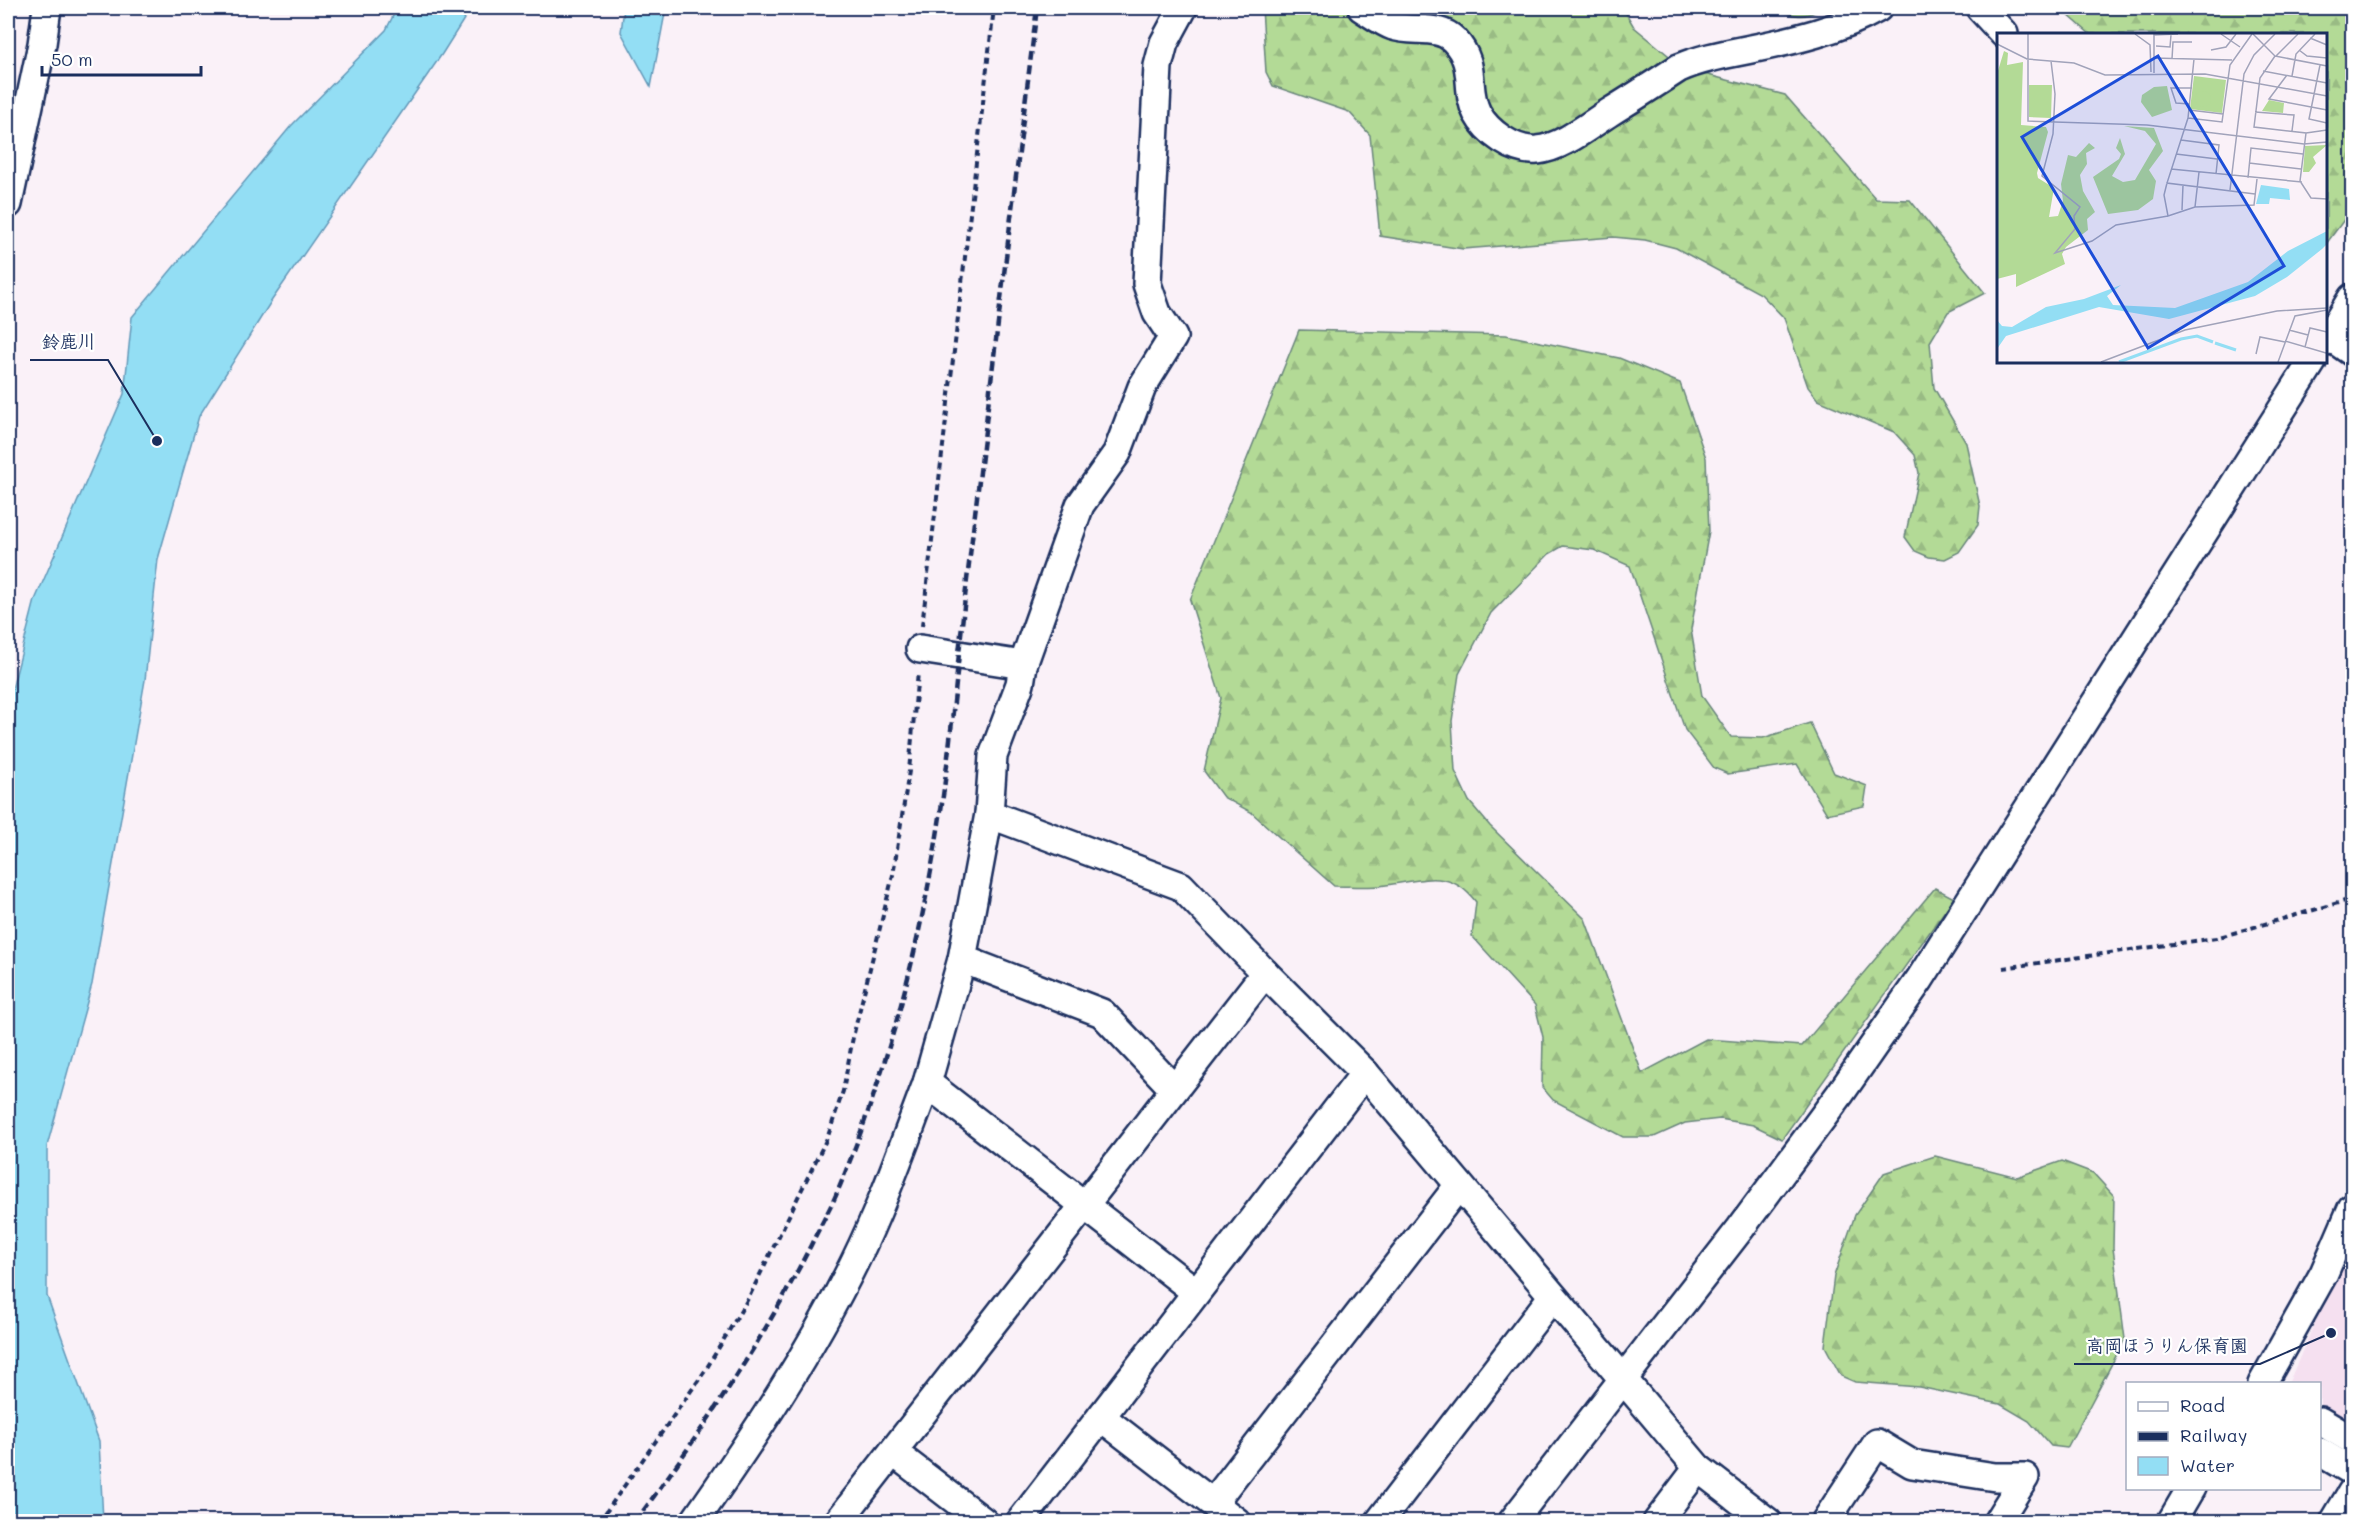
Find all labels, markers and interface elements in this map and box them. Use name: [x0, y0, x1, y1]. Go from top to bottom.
inset map: [1997, 33, 2327, 363]
scale bar: [42, 39, 201, 77]
text: 50 m: [51, 47, 93, 71]
callout: 鈴鹿川: [30, 324, 108, 360]
text: 鈴鹿川: [42, 329, 96, 353]
callout: 高岡ほうりん保育園: [2074, 1328, 2260, 1364]
text: 高岡ほうりん保育園: [2086, 1333, 2248, 1357]
legend: [2126, 1382, 2321, 1490]
text: Road: [2180, 1393, 2225, 1417]
text: Railway: [2180, 1423, 2247, 1447]
text: Water: [2180, 1453, 2235, 1477]

